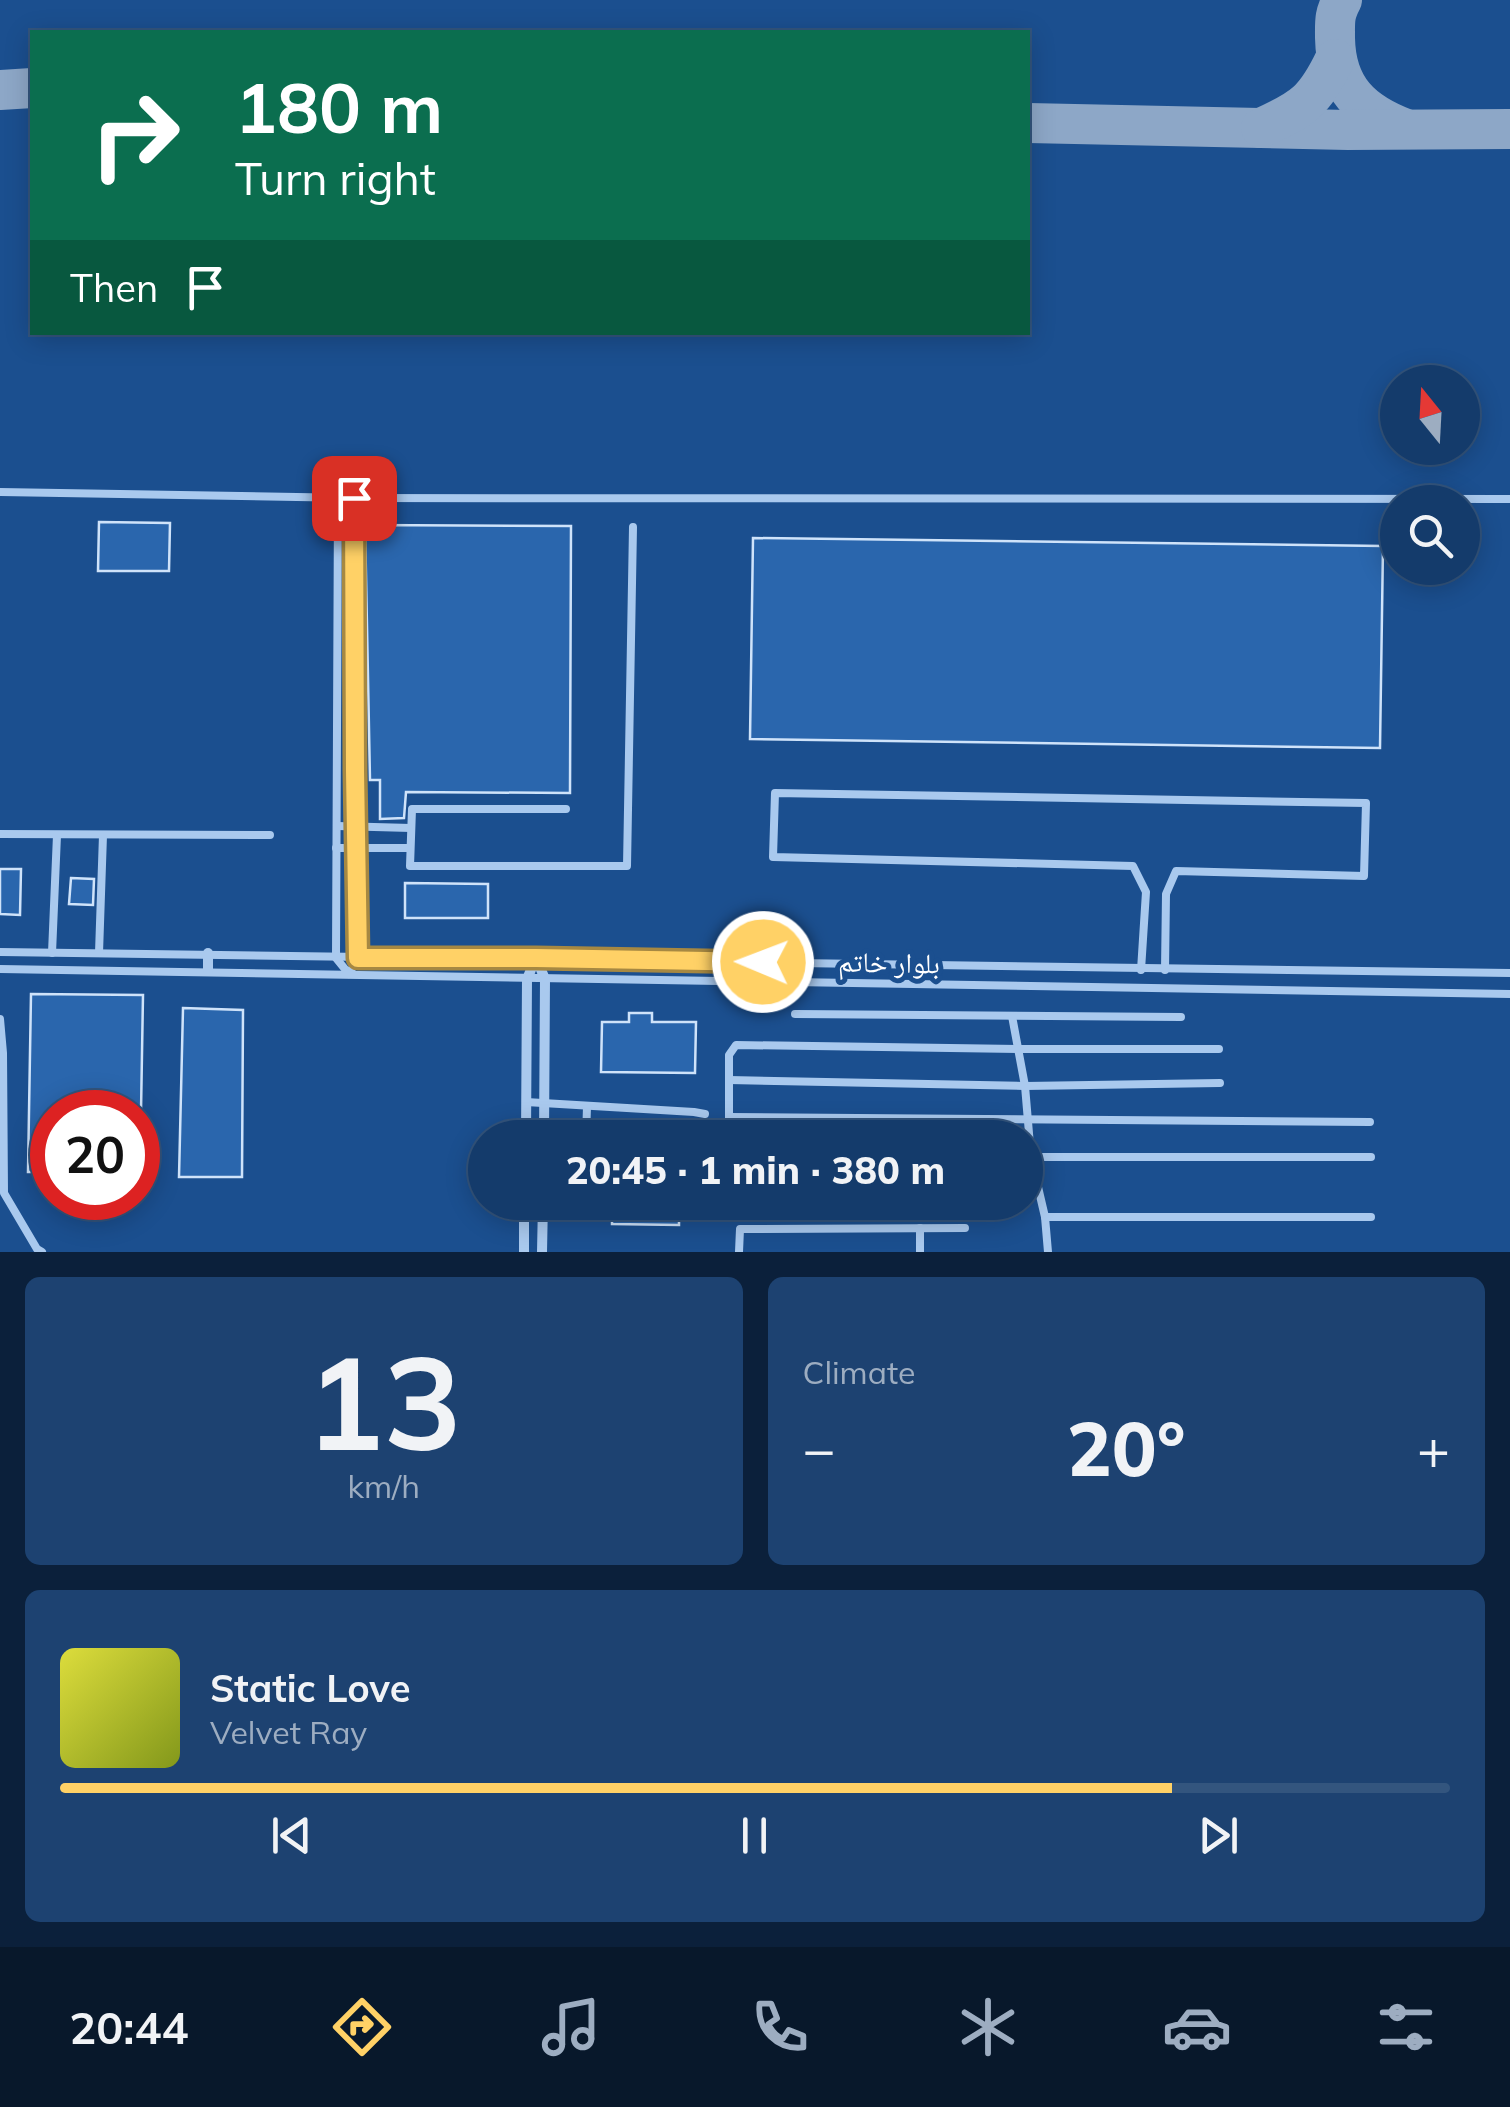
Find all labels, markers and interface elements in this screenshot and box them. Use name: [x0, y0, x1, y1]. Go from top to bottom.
text: 180 m: [235, 63, 443, 151]
icon: right: [70, 70, 200, 200]
text: Turn right: [235, 150, 436, 206]
icon: arrive: [178, 260, 233, 315]
text: Then: [70, 264, 158, 312]
north arrow: [1380, 365, 1480, 465]
map controls: [1380, 365, 1480, 585]
pin: [312, 456, 397, 541]
icon: arrive: [327, 471, 382, 526]
button: search: [1380, 485, 1480, 585]
position arrow: [711, 910, 815, 1014]
street label: بلوار خاتم: [838, 944, 940, 982]
speed limit sign: 20: [30, 1090, 160, 1220]
text: 20:45 · 1 min · 380 m: [566, 1146, 945, 1194]
text: 13: [306, 1319, 462, 1483]
text: Climate: [803, 1352, 915, 1392]
text: 20°: [1067, 1401, 1186, 1495]
text: −: [803, 1414, 836, 1483]
text: +: [1417, 1414, 1450, 1483]
text: km/h: [348, 1466, 420, 1506]
text: Static Love: [210, 1664, 411, 1712]
text: Velvet Ray: [210, 1712, 367, 1752]
icon: previous: [264, 1808, 319, 1863]
icon: pause: [727, 1808, 782, 1863]
icon: next: [1191, 1808, 1246, 1863]
icon: directions: [327, 1992, 397, 2062]
icon: music: [536, 1992, 606, 2062]
icon: phone: [745, 1992, 815, 2062]
icon: climate: [953, 1992, 1023, 2062]
icon: car: [1162, 1992, 1232, 2062]
icon: filters: [1371, 1992, 1441, 2062]
text: 20:44: [69, 1999, 189, 2055]

